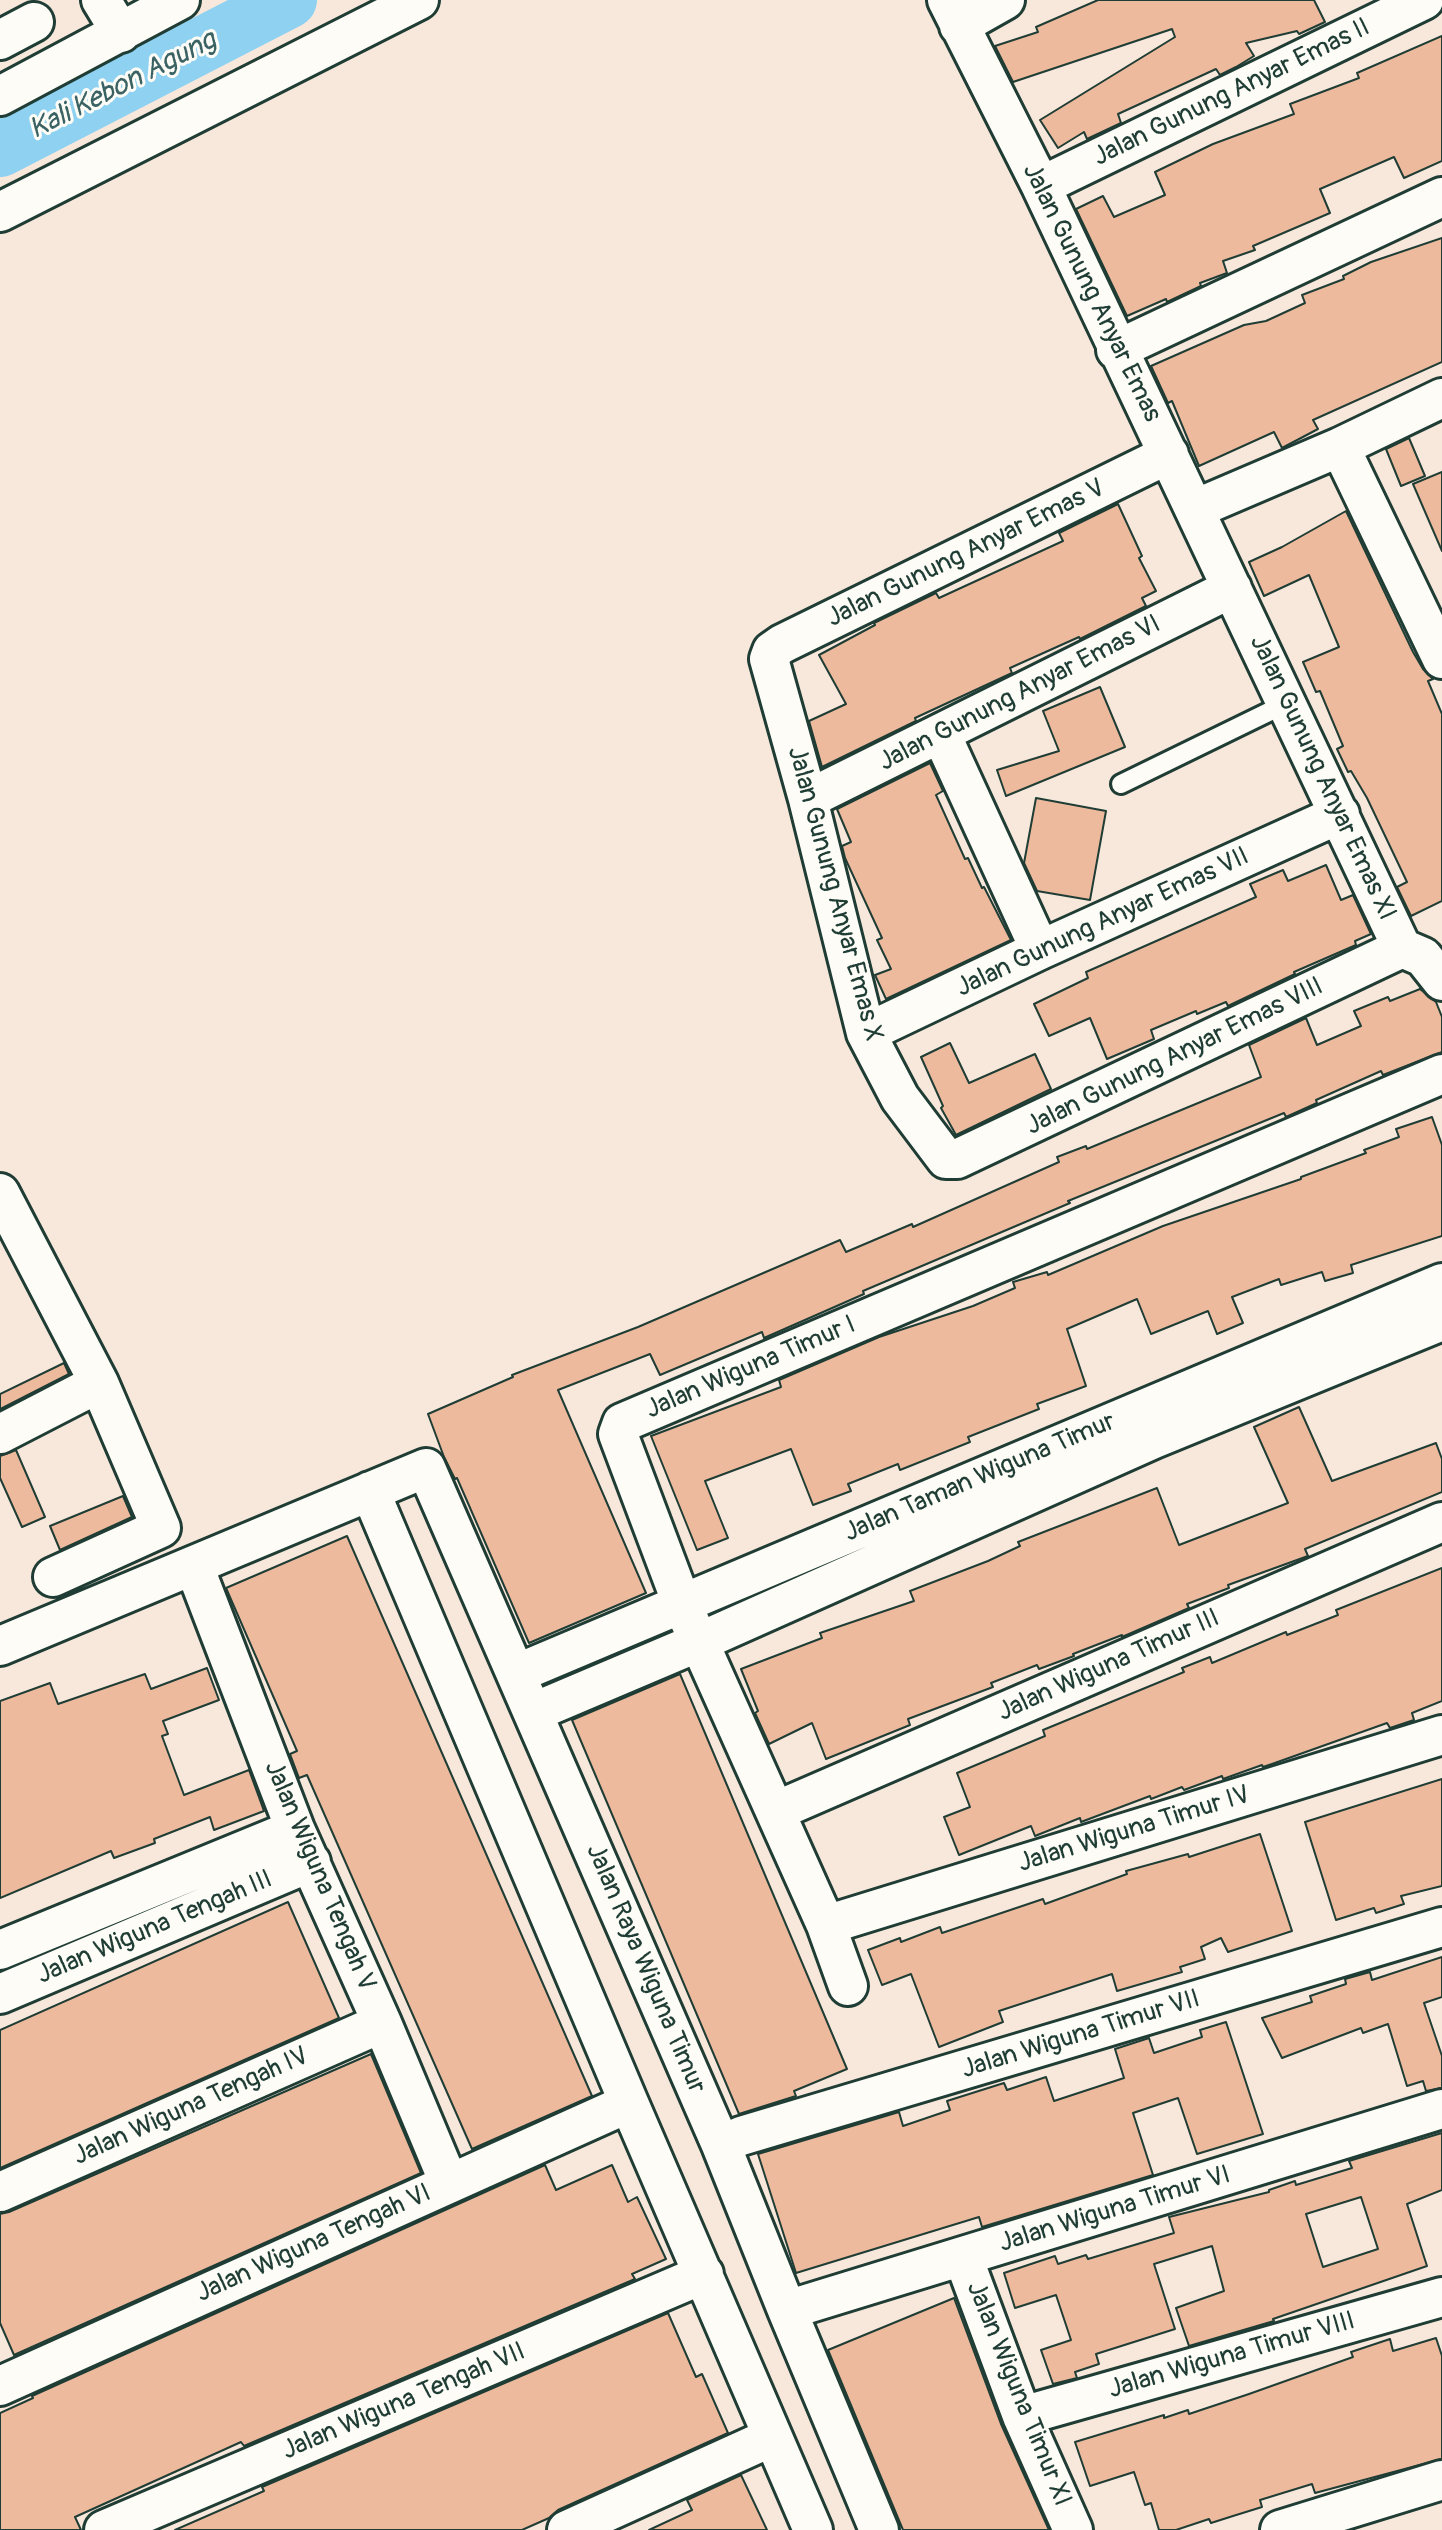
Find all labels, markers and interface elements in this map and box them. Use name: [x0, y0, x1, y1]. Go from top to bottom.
street label: Jalan Gunung Anyar Emas II: [1089, 12, 1375, 174]
water label: Kali Kebon Agung: [24, 24, 222, 148]
street label: Jalan Gunung Anyar Emas: [1015, 159, 1167, 427]
street label: Jalan Gunung Anyar Emas V: [822, 473, 1110, 635]
street label: Jalan Gunung Anyar Emas VI: [874, 609, 1166, 779]
street label: Jalan Gunung Anyar Emas XI: [1242, 630, 1402, 926]
street label: Jalan Gunung Anyar Emas X: [780, 743, 888, 1045]
street label: Jalan Gunung Anyar Emas VII: [952, 841, 1254, 1005]
street label: Jalan Gunung Anyar Emas VIII: [1021, 971, 1329, 1143]
street label: Jalan Wiguna Timur I: [641, 1310, 861, 1426]
street label: Jalan Taman Wiguna Timur: [840, 1407, 1120, 1549]
street label: Jalan Wiguna Timur III: [993, 1603, 1225, 1729]
street label: Jalan Wiguna Tengah V: [257, 1757, 381, 1995]
street label: Jalan Wiguna Timur IV: [1015, 1780, 1253, 1880]
street label: Jalan Raya Wiguna Timur: [578, 1840, 712, 2098]
street label: Jalan Wiguna Tengah III: [33, 1864, 277, 1992]
street label: Jalan Wiguna Timur VII: [958, 1984, 1204, 2086]
street label: Jalan Wiguna Tengah IV: [69, 2041, 313, 2173]
street label: Jalan Wiguna Timur VI: [996, 2160, 1234, 2260]
street label: Jalan Wiguna Tengah VI: [192, 2178, 436, 2310]
street label: Jalan Wiguna Timur XI: [959, 2277, 1077, 2511]
street label: Jalan Wiguna Timur VIII: [1105, 2306, 1359, 2406]
street label: Jalan Wiguna Tengah VII: [278, 2337, 530, 2467]

